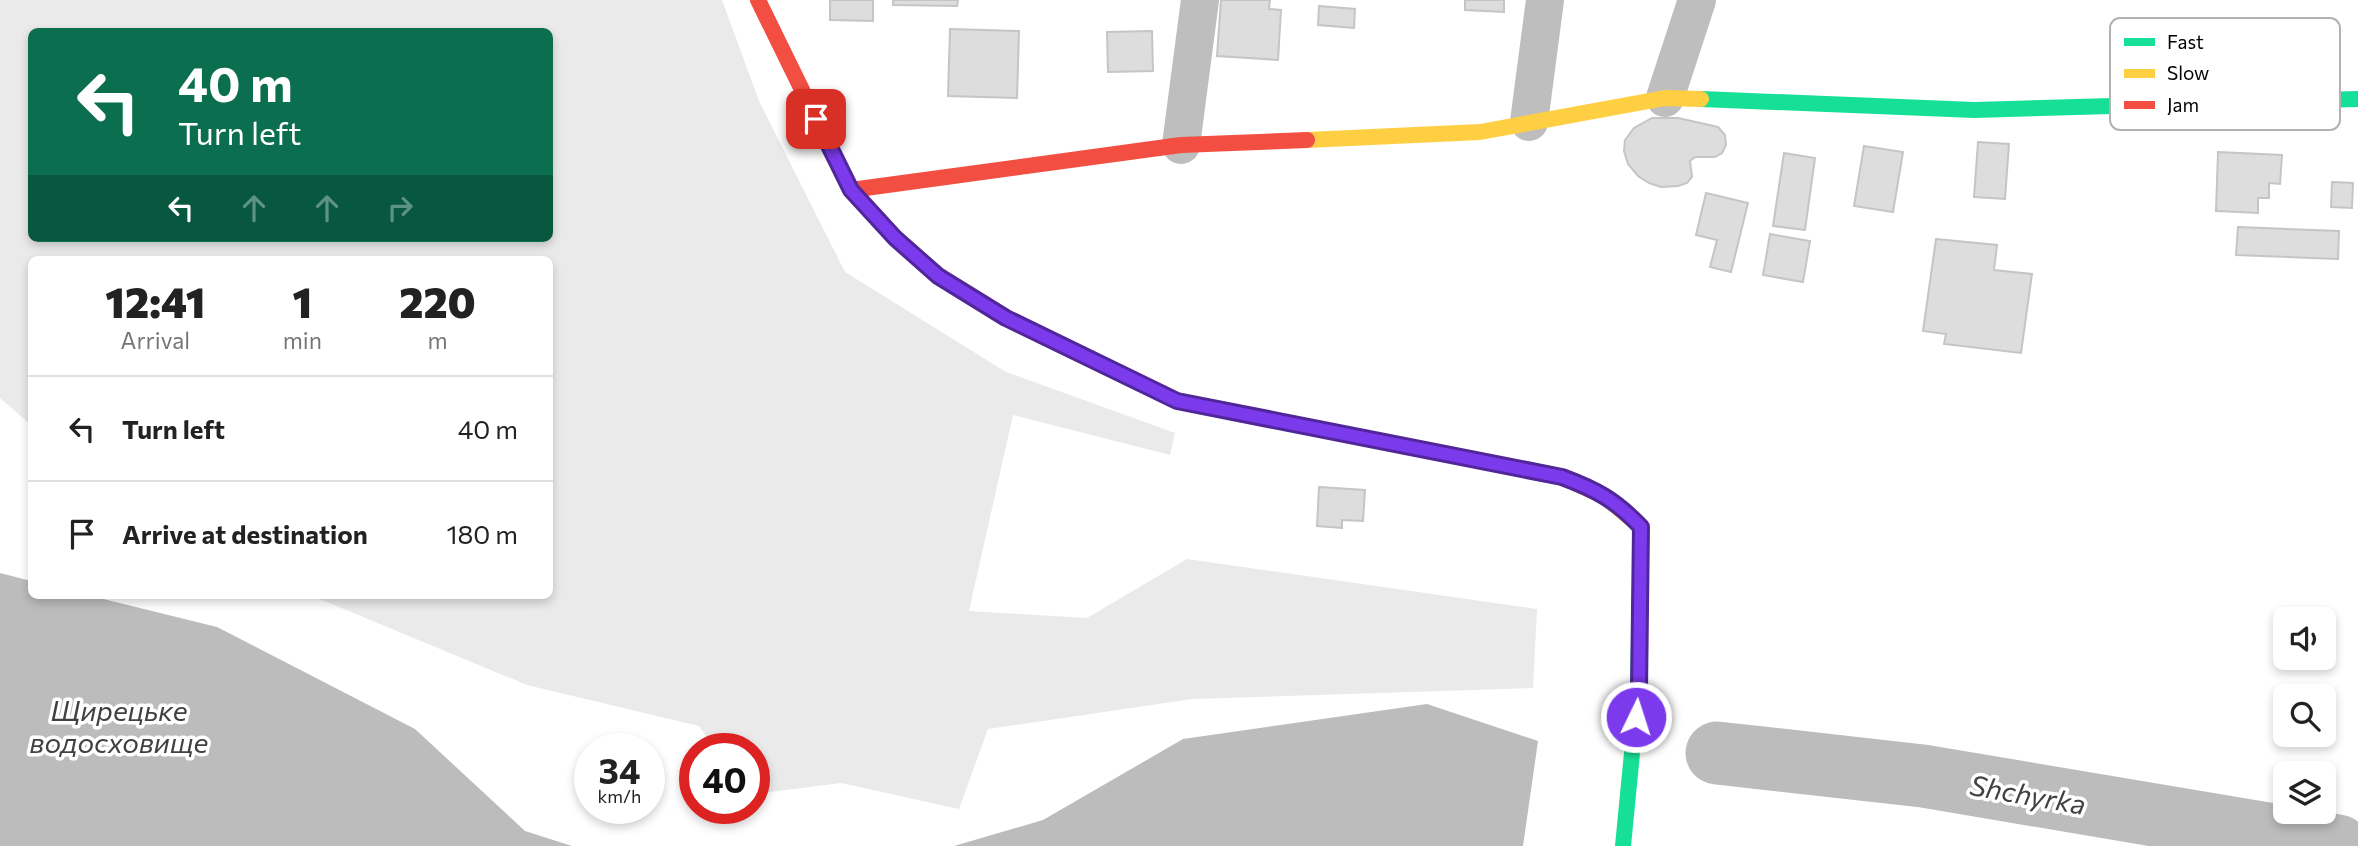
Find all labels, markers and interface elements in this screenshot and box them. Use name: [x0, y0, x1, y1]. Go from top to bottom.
legend: [2110, 18, 2340, 130]
text: Fast: [2167, 30, 2204, 53]
text: 40 m: [178, 52, 293, 112]
icon: left: [63, 56, 154, 147]
text: Slow: [2167, 61, 2209, 84]
pin: [786, 89, 846, 149]
text: Jam: [2167, 93, 2199, 116]
icon: arrive: [797, 100, 835, 138]
text: Turn left: [178, 112, 302, 152]
icon: left: [162, 189, 200, 227]
icon: ahead: [235, 189, 273, 227]
icon: ahead: [308, 189, 346, 227]
icon: right: [381, 189, 419, 227]
text: 12:41: [105, 275, 205, 327]
text: 1: [293, 275, 312, 327]
text: 220: [399, 275, 476, 327]
text: Arrival: [121, 326, 190, 354]
text: min: [283, 326, 322, 354]
text: m: [427, 326, 447, 354]
icon: left: [63, 410, 101, 448]
text: Turn left: [122, 413, 225, 444]
text: 40 m: [458, 413, 518, 444]
icon: arrive: [63, 515, 101, 553]
text: Arrive at destination: [122, 518, 368, 549]
text: 180 m: [446, 518, 518, 549]
map controls: [2273, 607, 2336, 824]
button: sound: [2273, 607, 2336, 670]
position arrow: [1599, 680, 1673, 754]
button: search: [2273, 684, 2336, 747]
water label: Щирецьке водосховище: [30, 693, 209, 759]
speed limit sign: 40: [679, 733, 770, 824]
text: 34: [599, 748, 640, 791]
button: layers: [2273, 761, 2336, 824]
water label: Shchyrka: [1967, 767, 2089, 821]
text: km/h: [598, 785, 641, 807]

